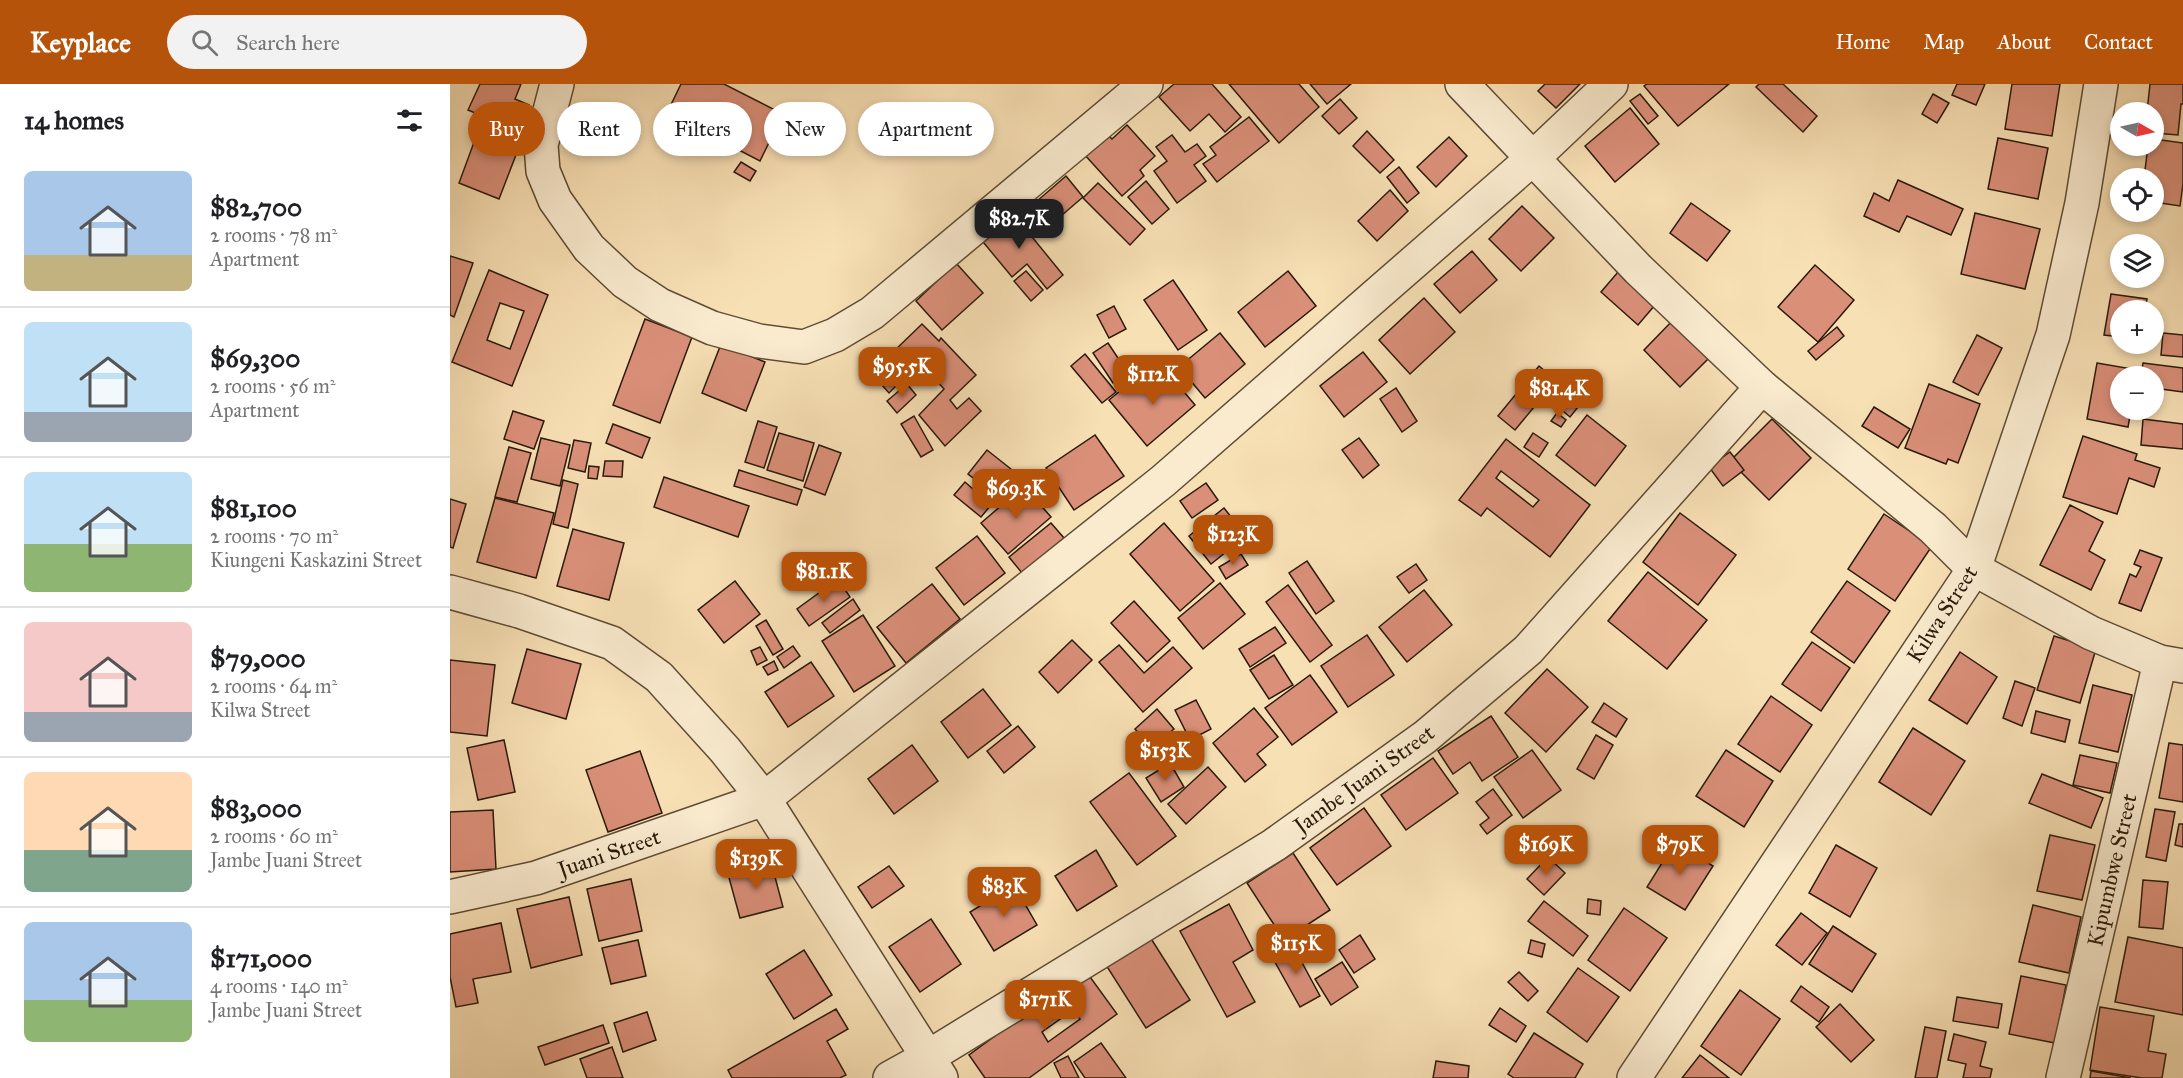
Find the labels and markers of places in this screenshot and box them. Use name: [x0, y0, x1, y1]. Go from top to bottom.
pin: $82.7K: [970, 199, 1068, 250]
pin: $95.5K: [853, 347, 951, 398]
pin: $112K: [1111, 355, 1195, 406]
pin: $81.4K: [1510, 369, 1608, 420]
pin: $69.3K: [967, 469, 1065, 520]
pin: $123K: [1191, 515, 1275, 566]
pin: $81.1K: [775, 552, 873, 603]
pin: $153K: [1123, 731, 1207, 782]
pin: $169K: [1504, 825, 1588, 876]
pin: $79K: [1644, 825, 1716, 876]
pin: $139K: [714, 839, 798, 890]
pin: $83K: [968, 867, 1040, 918]
pin: $115K: [1254, 924, 1338, 975]
pin: $171K: [1003, 980, 1087, 1031]

